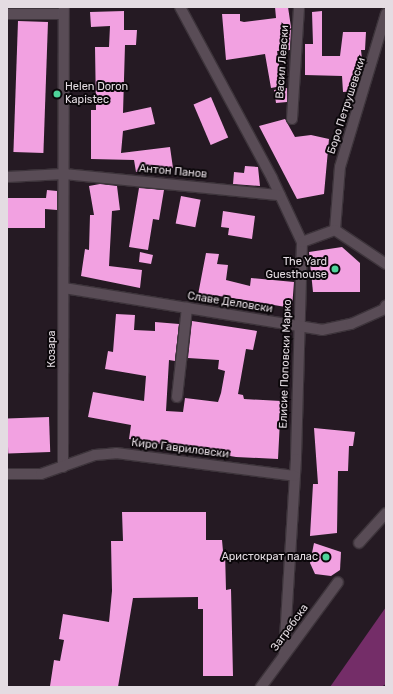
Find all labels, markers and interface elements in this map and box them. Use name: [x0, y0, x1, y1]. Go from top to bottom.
street label: Васил Левски: [274, 25, 292, 99]
street label: Боро Петрушевски: [325, 56, 369, 156]
place label: Helen Doron Kapistec: [65, 81, 128, 107]
marker: Helen Doron Kapistec: [52, 89, 62, 99]
street label: Антон Панов: [138, 162, 208, 182]
place label: The Yard Guesthouse: [265, 256, 327, 282]
marker: The Yard Guesthouse: [330, 264, 340, 274]
street label: Славе Деловски: [186, 290, 274, 316]
street label: Елисие Поповски Марко: [277, 299, 295, 429]
street label: Козара: [45, 330, 59, 368]
street label: Киро Гавриловски: [131, 436, 229, 462]
place label: Аристократ палас: [221, 550, 318, 564]
marker: Аристократ палас: [321, 552, 331, 562]
street label: Загребска: [269, 602, 311, 654]

